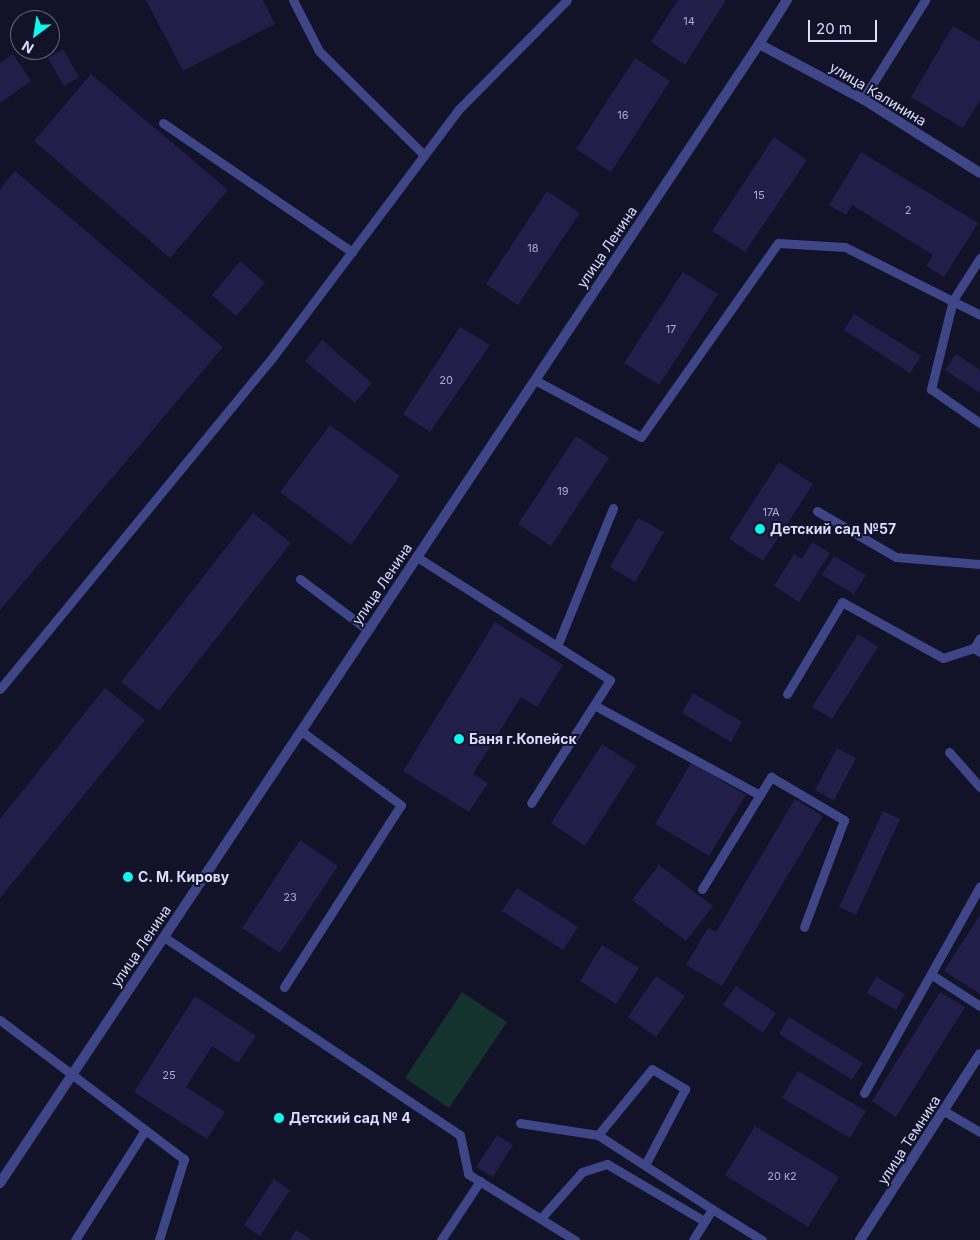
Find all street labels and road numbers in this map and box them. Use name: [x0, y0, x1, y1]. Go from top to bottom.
street label: улица Калинина: [827, 58, 929, 130]
street label: улица Ленина: [573, 203, 641, 291]
street label: улица Ленина: [348, 540, 416, 628]
street label: улица Ленина: [107, 902, 175, 990]
street label: улица Темника: [874, 1092, 944, 1188]

